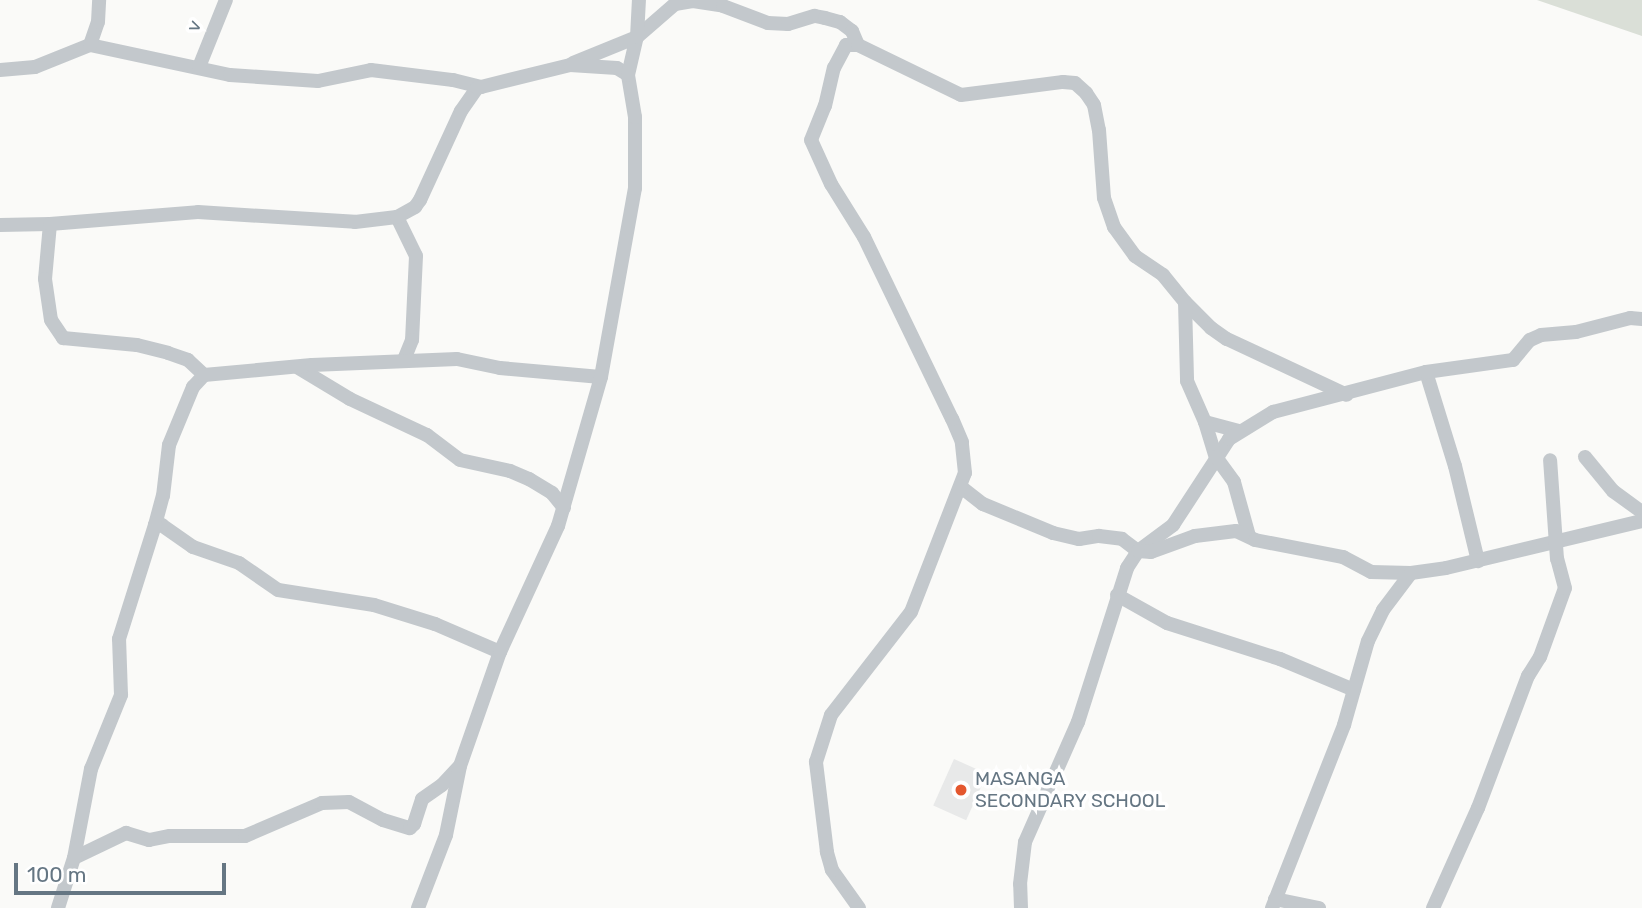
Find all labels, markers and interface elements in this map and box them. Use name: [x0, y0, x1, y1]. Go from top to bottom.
street label: v: [181, 17, 207, 35]
place label: MASANGA SECONDARY SCHOOL: [975, 768, 1166, 812]
marker: MASANGA SECONDARY SCHOOL: [953, 782, 969, 798]
scale bar: [18, 848, 229, 892]
text: 100 m: [27, 862, 86, 887]

